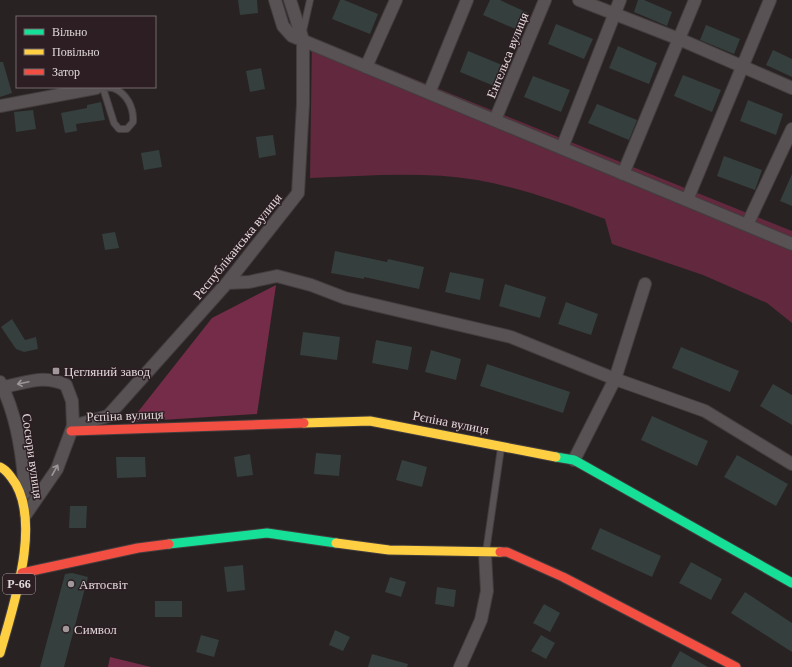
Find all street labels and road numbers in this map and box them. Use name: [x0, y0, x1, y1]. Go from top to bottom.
street label: Енгельса вулиця: [483, 10, 532, 100]
street label: Республіканська вулиця: [190, 190, 285, 302]
street label: Рєпіна вулиця: [86, 407, 164, 424]
street label: Рєпіна вулиця: [412, 408, 490, 437]
street label: Сосюри вулиця: [19, 413, 46, 500]
road number: Р-66: [3, 574, 35, 594]

